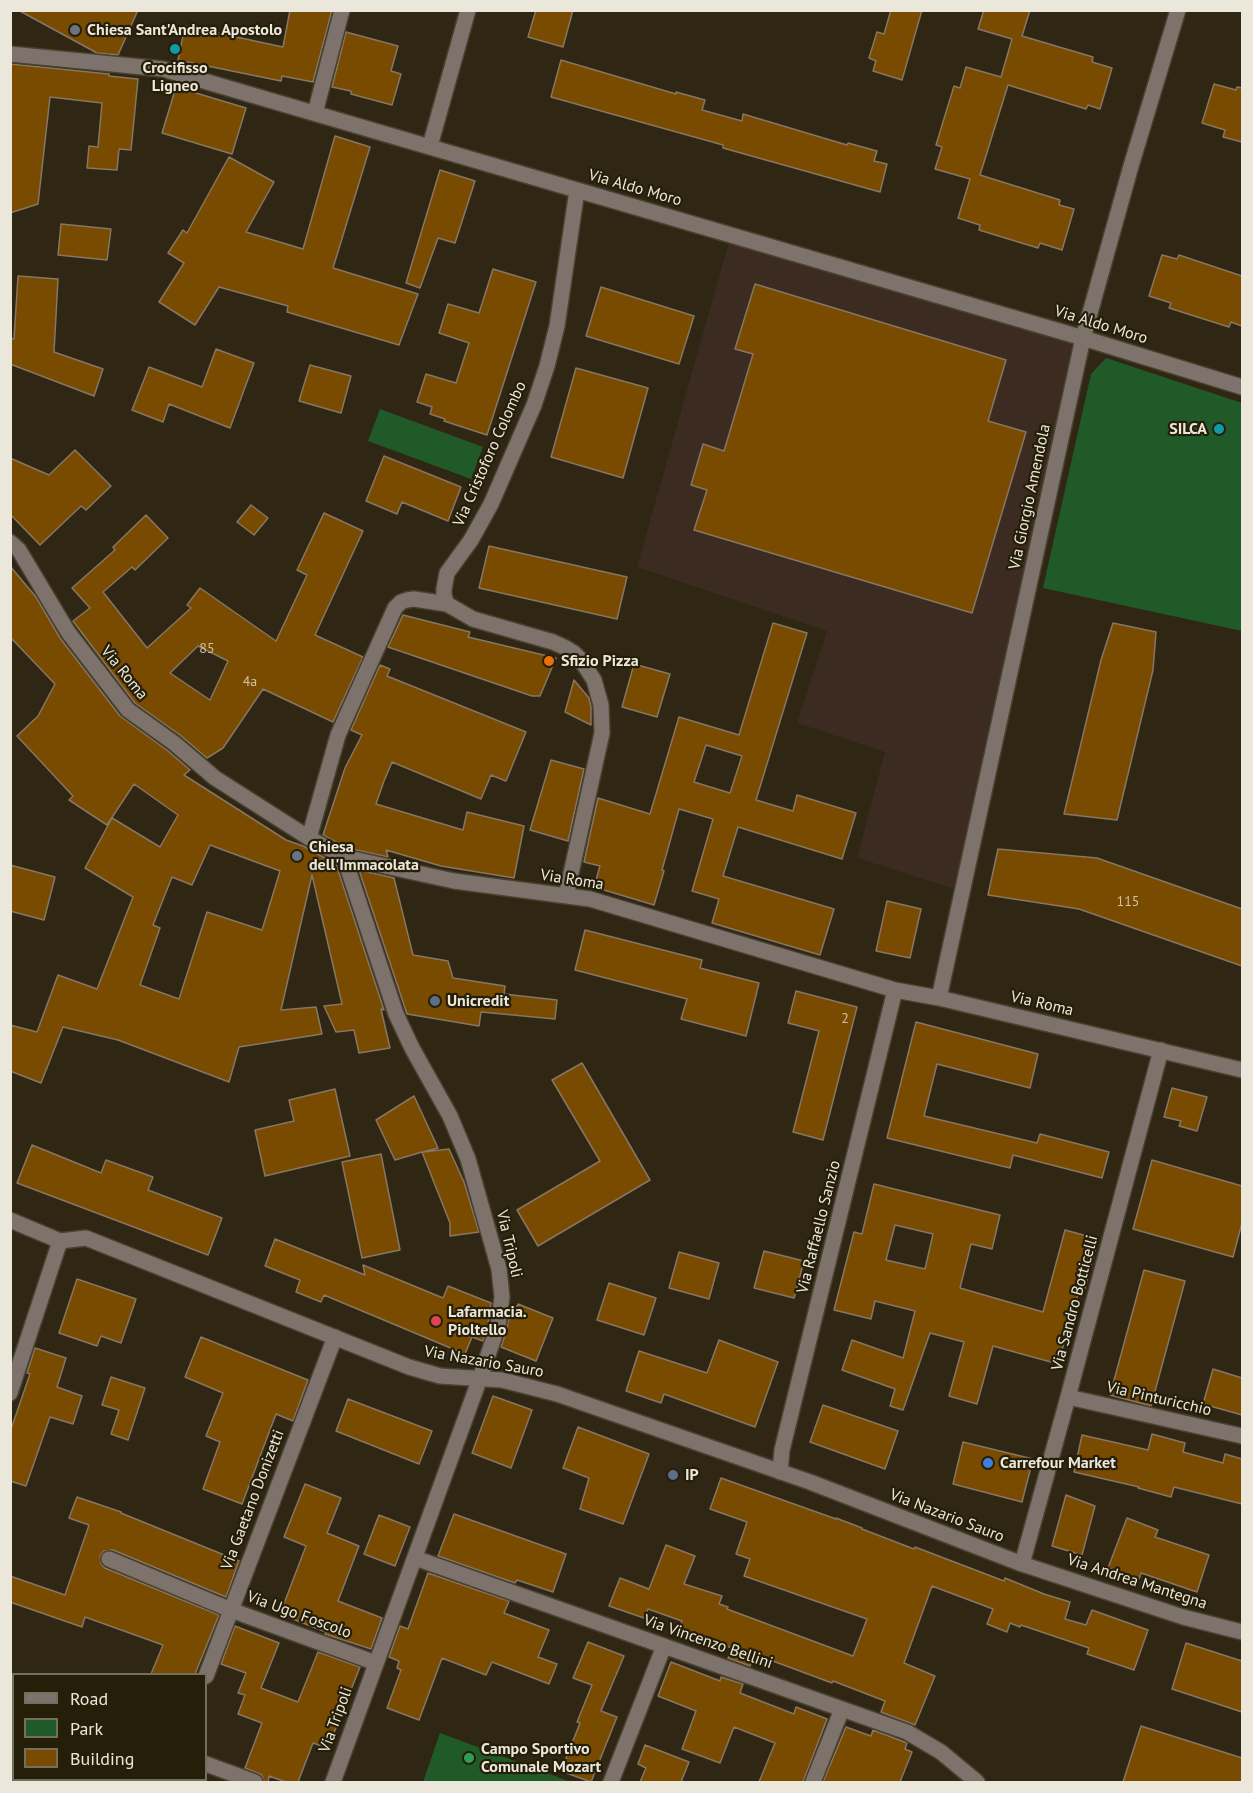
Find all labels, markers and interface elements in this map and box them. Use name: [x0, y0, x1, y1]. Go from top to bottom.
place label: Chiesa Sant'Andrea Apostolo: [87, 20, 282, 40]
marker: Chiesa Sant'Andrea Apostolo: [68, 23, 82, 37]
marker: Crocifisso Ligneo: [168, 42, 182, 56]
place label: Crocifisso Ligneo: [142, 58, 208, 96]
street label: Via Aldo Moro: [586, 165, 684, 211]
street label: Via Aldo Moro: [1052, 302, 1150, 348]
street label: Via Cristoforo Colombo: [449, 378, 531, 530]
place label: SILCA: [1169, 419, 1207, 439]
street label: Via Giorgio Amendola: [1005, 422, 1055, 572]
marker: SILCA: [1212, 422, 1226, 436]
house number: 85: [199, 641, 215, 657]
street label: Via Roma: [96, 642, 152, 704]
place label: Sfizio Pizza: [561, 651, 639, 671]
marker: Sfizio Pizza: [542, 654, 556, 668]
house number: 4a: [243, 674, 257, 690]
place label: Chiesa dell'Immacolata: [309, 837, 419, 875]
marker: Chiesa dell'Immacolata: [290, 849, 304, 863]
street label: Via Roma: [539, 866, 605, 894]
house number: 115: [1117, 894, 1139, 910]
street label: Via Roma: [1009, 987, 1075, 1021]
place label: Unicredit: [447, 991, 509, 1011]
marker: Unicredit: [428, 994, 442, 1008]
house number: 2: [841, 1011, 849, 1027]
street label: Via Raffaello Sanzio: [793, 1158, 845, 1296]
street label: Via Tripoli: [492, 1208, 526, 1280]
street label: Via Sandro Botticelli: [1048, 1233, 1102, 1373]
place label: Lafarmacia. Pioltello: [448, 1302, 527, 1340]
marker: Lafarmacia. Pioltello: [429, 1314, 443, 1328]
street label: Via Nazario Sauro: [423, 1342, 545, 1382]
street label: Via Pinturicchio: [1105, 1378, 1213, 1420]
street label: Via Gaetano Donizetti: [217, 1427, 289, 1573]
place label: Carrefour Market: [1000, 1453, 1116, 1473]
marker: Carrefour Market: [981, 1456, 995, 1470]
place label: IP: [685, 1465, 699, 1485]
marker: IP: [666, 1468, 680, 1482]
street label: Via Nazario Sauro: [887, 1485, 1007, 1547]
street label: Via Andrea Mantegna: [1065, 1550, 1209, 1614]
street label: Via Ugo Foscolo: [244, 1587, 354, 1643]
street label: Via Vincenzo Bellini: [641, 1611, 775, 1673]
legend: [12, 1673, 207, 1781]
street label: Via Tripoli: [315, 1684, 357, 1756]
text: Road: [70, 1687, 108, 1710]
text: Park: [70, 1717, 103, 1740]
place label: Campo Sportivo Comunale Mozart: [481, 1739, 601, 1777]
text: Building: [70, 1747, 134, 1770]
marker: Campo Sportivo Comunale Mozart: [462, 1751, 476, 1765]

